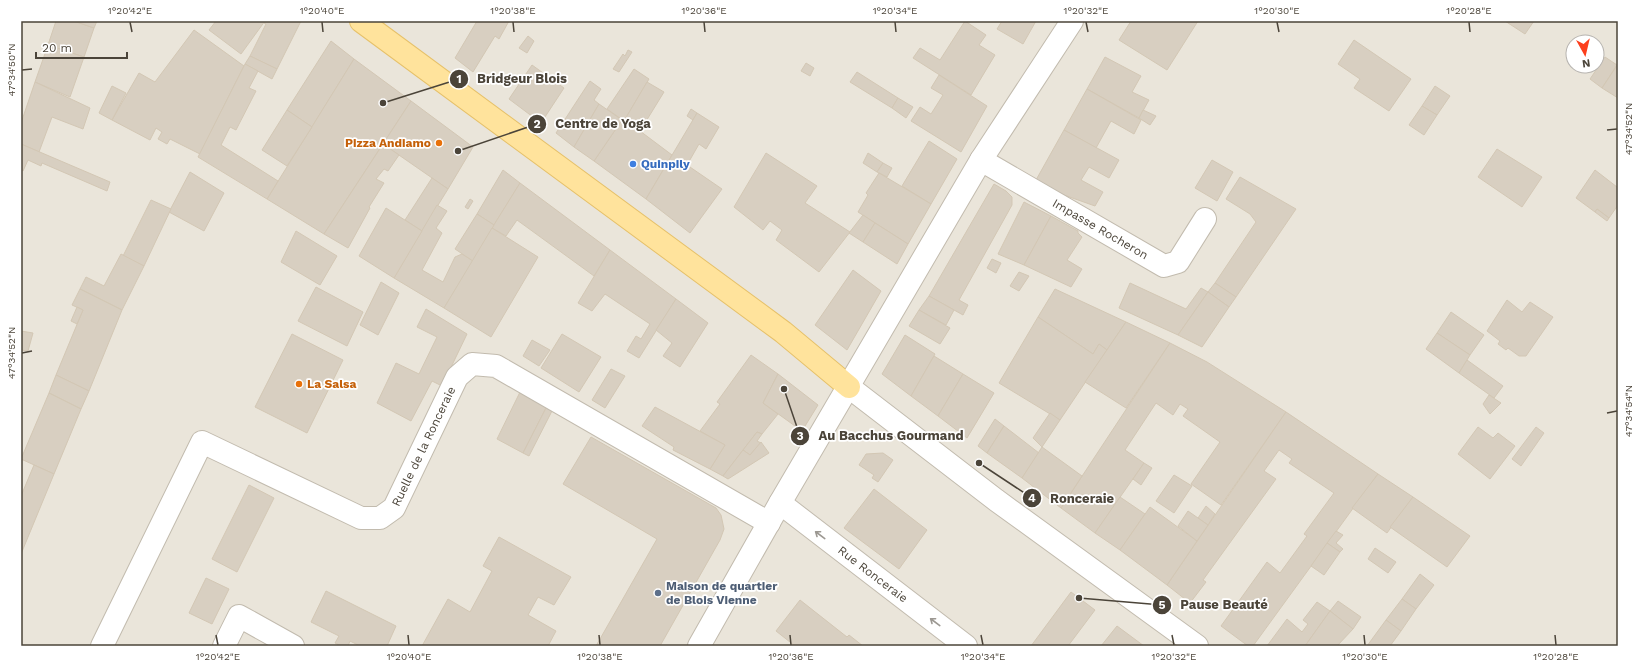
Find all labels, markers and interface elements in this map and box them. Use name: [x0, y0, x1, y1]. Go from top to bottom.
text: 1°20'42"E: [108, 5, 152, 16]
text: 1°20'40"E: [300, 5, 344, 16]
text: 1°20'38"E: [490, 5, 536, 16]
text: 1°20'36"E: [681, 5, 727, 16]
text: 1°20'34"E: [873, 5, 917, 16]
text: 1°20'32"E: [1064, 5, 1108, 16]
text: 1°20'30"E: [1254, 5, 1300, 16]
text: 1°20'28"E: [1446, 5, 1492, 16]
scale bar: [36, 34, 127, 60]
north arrow: [1565, 34, 1605, 74]
text: 20 m: [42, 41, 72, 55]
text: 47°34'50"N: [6, 43, 17, 97]
text: N: [1581, 56, 1591, 70]
callout: Bridgeur Blois: [449, 66, 575, 91]
text: Bridgeur Blois: [477, 71, 567, 86]
text: 1: [456, 72, 462, 86]
text: 47°34'52"N: [1623, 103, 1634, 155]
callout: Centre de Yoga: [527, 111, 659, 136]
text: Centre de Yoga: [555, 116, 651, 131]
text: 2: [533, 117, 541, 131]
place label: Pizza Andiamo: [345, 136, 431, 150]
marker: Pizza Andiamo: [434, 138, 444, 148]
place label: Quinpily: [641, 157, 690, 171]
marker: Quinpily: [628, 159, 638, 169]
street label: Impasse Rocheron: [1050, 196, 1151, 262]
text: 47°34'52"N: [6, 327, 17, 379]
place label: La Salsa: [307, 377, 356, 391]
marker: La Salsa: [294, 379, 304, 389]
street label: Ruelle de la Ronceraie: [389, 384, 458, 509]
text: 47°34'54"N: [1623, 385, 1634, 437]
callout: Au Bacchus Gourmand: [790, 423, 972, 448]
text: Au Bacchus Gourmand: [818, 428, 964, 443]
text: 3: [796, 429, 804, 443]
callout: Ronceraie: [1022, 486, 1122, 511]
text: 4: [1028, 491, 1036, 505]
text: Ronceraie: [1050, 491, 1114, 506]
one-way arrow: [815, 531, 826, 539]
street label: Rue Ronceraie: [835, 543, 910, 606]
place label: Maison de quartier de Blois Vienne: [666, 579, 778, 607]
marker: Maison de quartier de Blois Vienne: [653, 588, 663, 598]
callout: Pause Beauté: [1152, 592, 1276, 617]
text: Pause Beauté: [1180, 597, 1268, 612]
text: 5: [1159, 598, 1166, 612]
one-way arrow: [929, 618, 940, 627]
text: 1°20'42"E: [196, 651, 240, 662]
text: 1°20'40"E: [387, 651, 431, 662]
text: 1°20'38"E: [577, 651, 623, 662]
text: 1°20'36"E: [768, 651, 814, 662]
text: 1°20'34"E: [961, 651, 1005, 662]
text: 1°20'32"E: [1152, 651, 1196, 662]
text: 1°20'30"E: [1342, 651, 1388, 662]
text: 1°20'28"E: [1533, 651, 1579, 662]

